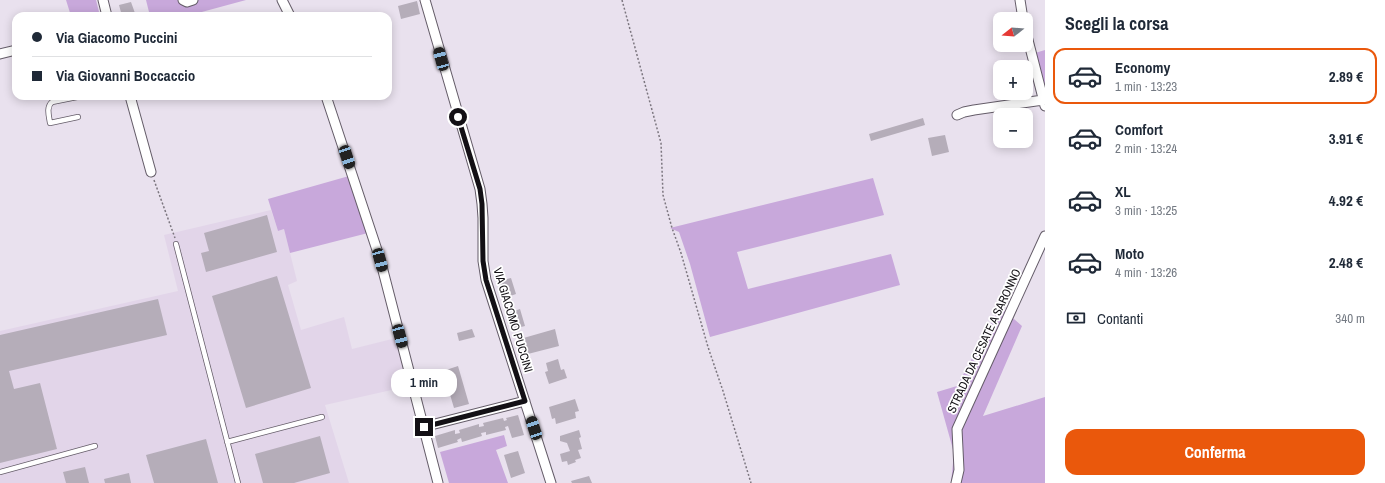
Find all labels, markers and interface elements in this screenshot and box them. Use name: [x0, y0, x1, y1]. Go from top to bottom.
text: Scegli la corsa: [1065, 11, 1168, 36]
north arrow: [993, 12, 1033, 52]
map controls: [993, 12, 1033, 148]
text: Via Giacomo Puccini: [56, 27, 178, 48]
car: [432, 46, 450, 72]
text: Economy: [1115, 57, 1170, 78]
icon: car: [1067, 58, 1103, 94]
button: +: [993, 60, 1033, 100]
text: Via Giovanni Boccaccio: [56, 65, 195, 86]
text: 2.89 €: [1329, 66, 1363, 87]
text: 1 min · 13:23: [1115, 78, 1177, 95]
route start: [449, 108, 467, 126]
button: −: [993, 108, 1033, 148]
text: Comfort: [1115, 119, 1163, 140]
icon: car: [1067, 120, 1103, 156]
text: 3.91 €: [1329, 128, 1363, 149]
text: 2 min · 13:24: [1115, 140, 1177, 157]
car: [338, 144, 356, 170]
text: XL: [1115, 181, 1131, 202]
icon: car: [1067, 182, 1103, 218]
text: 4.92 €: [1329, 190, 1363, 211]
text: 3 min · 13:25: [1115, 202, 1177, 219]
text: Moto: [1115, 243, 1144, 264]
icon: car: [1067, 244, 1103, 280]
car: [371, 247, 389, 273]
text: 2.48 €: [1329, 252, 1363, 273]
text: 4 min · 13:26: [1115, 264, 1177, 281]
street label: VIA GIACOMO PUCCINI: [489, 266, 537, 374]
street label: STRADA DA CESATE A SARONNO: [944, 266, 1025, 416]
icon: cash: [1065, 307, 1087, 329]
text: Contanti: [1097, 308, 1144, 329]
text: 340 m: [1335, 310, 1365, 327]
car: [391, 323, 409, 349]
callout: 1 min: [391, 369, 457, 397]
text: 1 min: [410, 374, 438, 391]
car: [525, 415, 543, 441]
route end: [415, 418, 433, 436]
button: Conferma: [1065, 429, 1365, 475]

